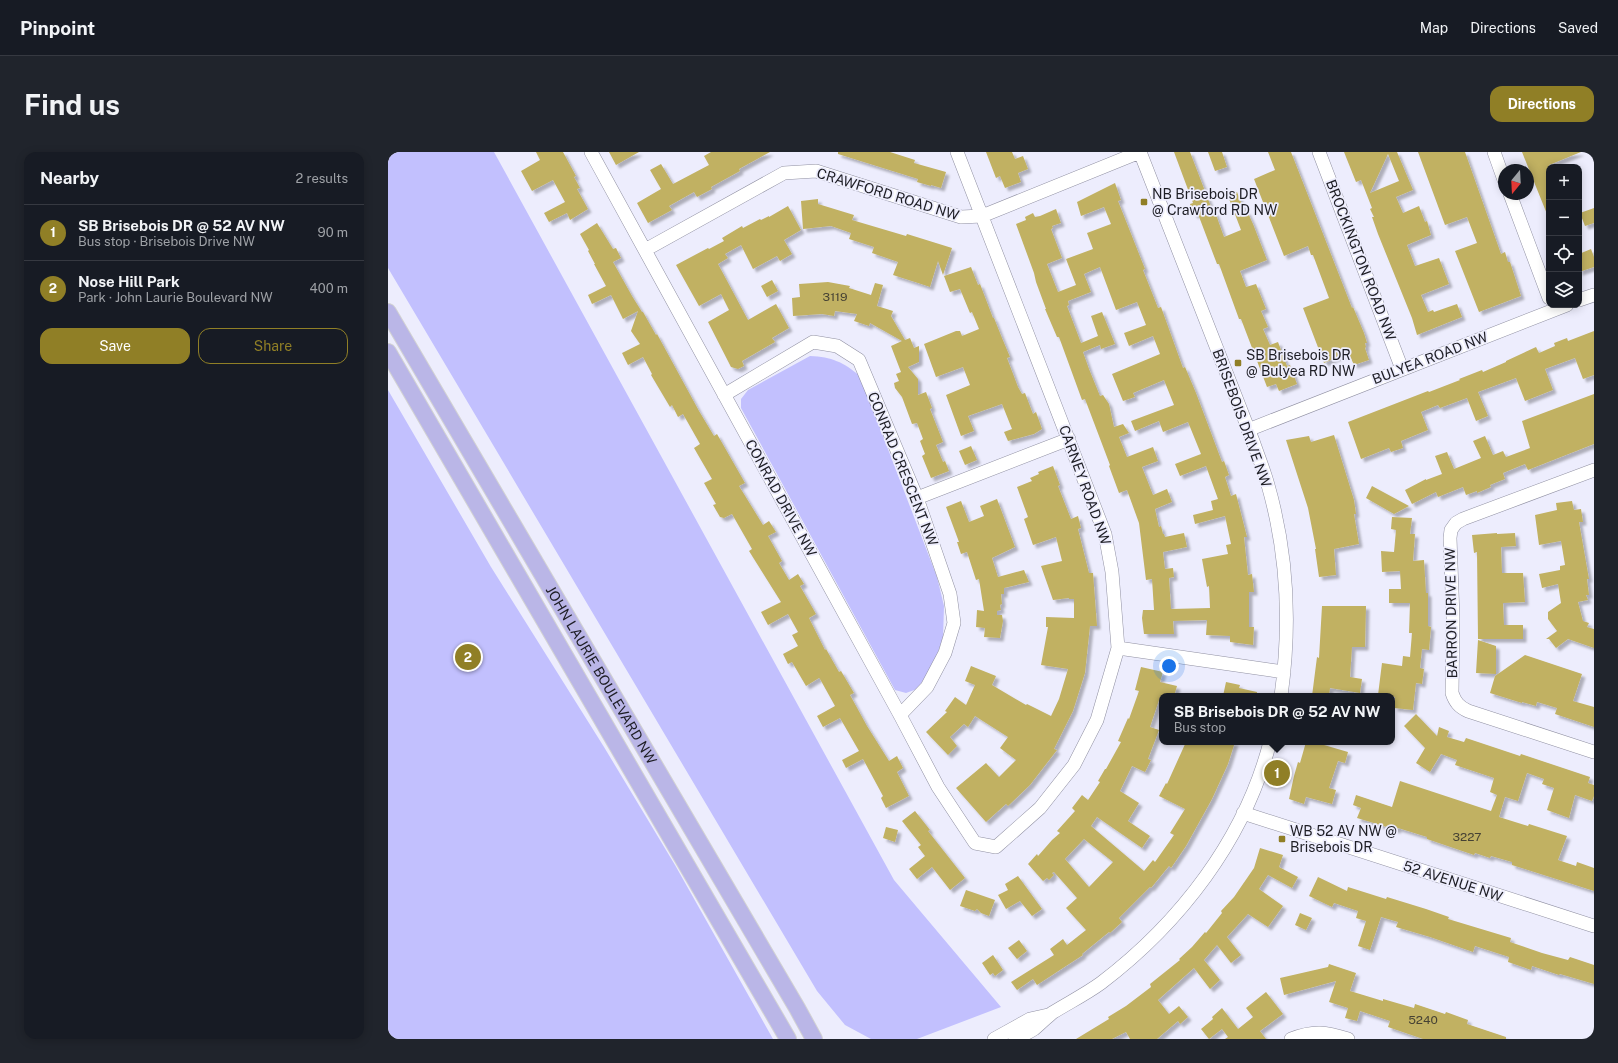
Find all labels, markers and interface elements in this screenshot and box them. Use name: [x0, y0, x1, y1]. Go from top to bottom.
text: Pinpoint: [20, 17, 95, 39]
text: Map: [1420, 20, 1448, 36]
text: Directions: [1470, 20, 1536, 36]
text: Saved: [1558, 20, 1598, 36]
button: Directions: [1490, 86, 1594, 122]
text: Find us: [24, 88, 120, 121]
north arrow: [1498, 164, 1534, 200]
map controls: [1546, 164, 1582, 308]
button: +: [1546, 164, 1582, 200]
street label: CRAWFORD ROAD NW: [815, 165, 962, 223]
text: Nearby: [40, 168, 99, 188]
text: 2 results: [296, 171, 348, 186]
street label: BROCKINGTON ROAD NW: [1323, 177, 1399, 343]
place label: NB Brisebois DR @ Crawford RD NW: [1152, 186, 1278, 218]
marker: NB Brisebois DR @ Crawford RD NW: [1139, 197, 1149, 207]
button: −: [1546, 200, 1582, 236]
text: SB Brisebois DR @ 52 AV NW: [78, 217, 285, 234]
text: 1: [50, 225, 56, 240]
text: 90 m: [318, 225, 348, 240]
text: Bus stop · Brisebois Drive NW: [78, 234, 255, 249]
button: locate: [1546, 236, 1582, 272]
button: layers: [1546, 272, 1582, 308]
text: Nose Hill Park: [78, 273, 180, 290]
text: 2: [49, 281, 57, 296]
text: 400 m: [310, 281, 348, 296]
text: Park · John Laurie Boulevard NW: [78, 290, 273, 305]
house number: 3119: [823, 290, 847, 304]
button: Save: [40, 328, 190, 364]
button: Share: [198, 328, 348, 364]
street label: BULYEA ROAD NW: [1370, 328, 1491, 387]
street label: BRISEBOIS DRIVE NW: [1210, 347, 1275, 490]
place label: SB Brisebois DR @ Bulyea RD NW: [1246, 347, 1356, 379]
marker: SB Brisebois DR @ Bulyea RD NW: [1233, 358, 1243, 368]
street label: CONRAD CRESCENT NW: [865, 390, 942, 549]
street label: CARNEY ROAD NW: [1056, 423, 1114, 548]
street label: CONRAD DRIVE NW: [742, 437, 820, 560]
street label: BARRON DRIVE NW: [1442, 547, 1460, 679]
street label: JOHN LAURIE BOULEVARD NW: [543, 583, 660, 767]
pin: 2: [455, 642, 481, 672]
your location: [1159, 656, 1179, 676]
popup: [1159, 693, 1395, 745]
text: SB Brisebois DR @ 52 AV NW: [1174, 703, 1380, 720]
text: Bus stop: [1174, 720, 1226, 735]
pin: 1: [1264, 758, 1290, 788]
place label: WB 52 AV NW @ Brisebois DR: [1290, 823, 1397, 855]
house number: 3227: [1452, 830, 1482, 844]
marker: WB 52 AV NW @ Brisebois DR: [1277, 834, 1287, 844]
street label: 52 AVENUE NW: [1401, 857, 1505, 905]
house number: 5240: [1408, 1013, 1438, 1027]

